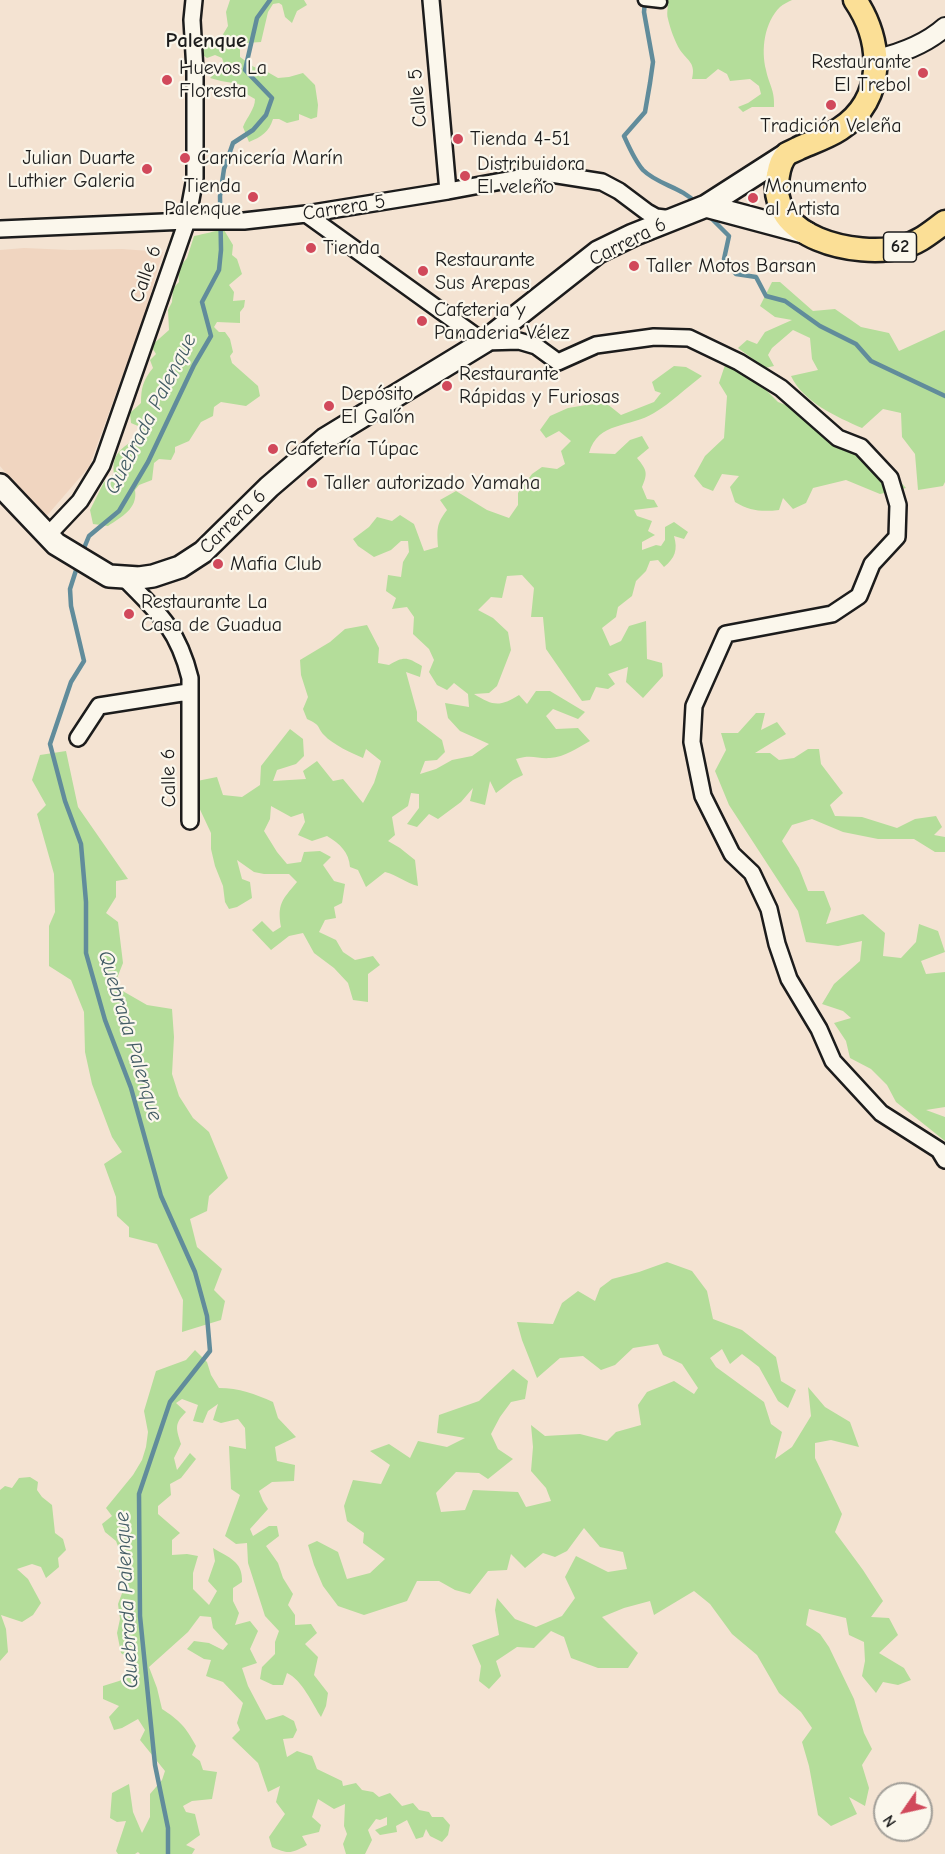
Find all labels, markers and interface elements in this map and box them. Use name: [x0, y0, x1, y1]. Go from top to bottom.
district label: Palenque: [166, 28, 246, 54]
place label: Restaurante El Trebol: [811, 50, 911, 97]
place label: Huevos La Floresta: [179, 56, 267, 103]
marker: Restaurante El Trebol: [916, 66, 930, 80]
street label: Calle 5: [403, 68, 433, 128]
marker: Huevos La Floresta: [160, 73, 174, 87]
marker: Tradición Veleña: [824, 98, 838, 112]
place label: Tradición Veleña: [760, 114, 902, 138]
place label: Tienda 4-51: [470, 127, 570, 151]
marker: Tienda 4-51: [451, 132, 465, 146]
place label: Julian Duarte Luthier Galeria: [8, 146, 135, 193]
place label: Carnicería Marín: [197, 146, 343, 170]
marker: Carnicería Marín: [178, 151, 192, 165]
place label: Distribuidora El veleño: [477, 152, 585, 199]
marker: Julian Duarte Luthier Galeria: [140, 162, 154, 176]
marker: Distribuidora El veleño: [458, 169, 472, 183]
place label: Tienda Palenque: [164, 174, 241, 221]
place label: Monumento al Artista: [765, 174, 867, 221]
marker: Tienda Palenque: [246, 190, 260, 204]
street label: Carrera 5: [301, 190, 387, 226]
marker: Monumento al Artista: [746, 191, 760, 205]
street label: Carrera 6: [585, 212, 671, 272]
road number: 62: [884, 232, 916, 262]
place label: Tienda: [323, 236, 380, 260]
marker: Tienda: [304, 241, 318, 255]
street label: Calle 6: [125, 242, 167, 306]
place label: Restaurante Sus Arepas: [435, 248, 535, 295]
place label: Taller Motos Barsan: [646, 254, 816, 278]
marker: Taller Motos Barsan: [627, 259, 641, 273]
marker: Restaurante Sus Arepas: [416, 264, 430, 278]
place label: Cafeteria y Panaderia Vélez: [434, 298, 569, 345]
marker: Cafeteria y Panaderia Vélez: [415, 314, 429, 328]
water label: Quebrada Palenque: [100, 329, 202, 499]
place label: Restaurante Rápidas y Furiosas: [459, 362, 619, 409]
marker: Restaurante Rápidas y Furiosas: [440, 379, 454, 393]
place label: Depósito El Galón: [341, 382, 415, 429]
marker: Depósito El Galón: [322, 399, 336, 413]
place label: Cafetería Túpac: [285, 437, 419, 461]
marker: Cafetería Túpac: [266, 442, 280, 456]
place label: Taller autorizado Yamaha: [324, 471, 540, 495]
marker: Taller autorizado Yamaha: [305, 476, 319, 490]
street label: Carrera 6: [195, 484, 271, 560]
place label: Mafia Club: [230, 552, 322, 576]
marker: Mafia Club: [211, 557, 225, 571]
place label: Restaurante La Casa de Guadua: [141, 590, 282, 637]
marker: Restaurante La Casa de Guadua: [122, 607, 136, 621]
street label: Calle 6: [156, 748, 182, 808]
water label: Quebrada Palenque: [92, 948, 168, 1124]
water label: Quebrada Palenque: [110, 1511, 144, 1689]
north arrow: [873, 1782, 933, 1842]
text: N: [879, 1812, 900, 1830]

